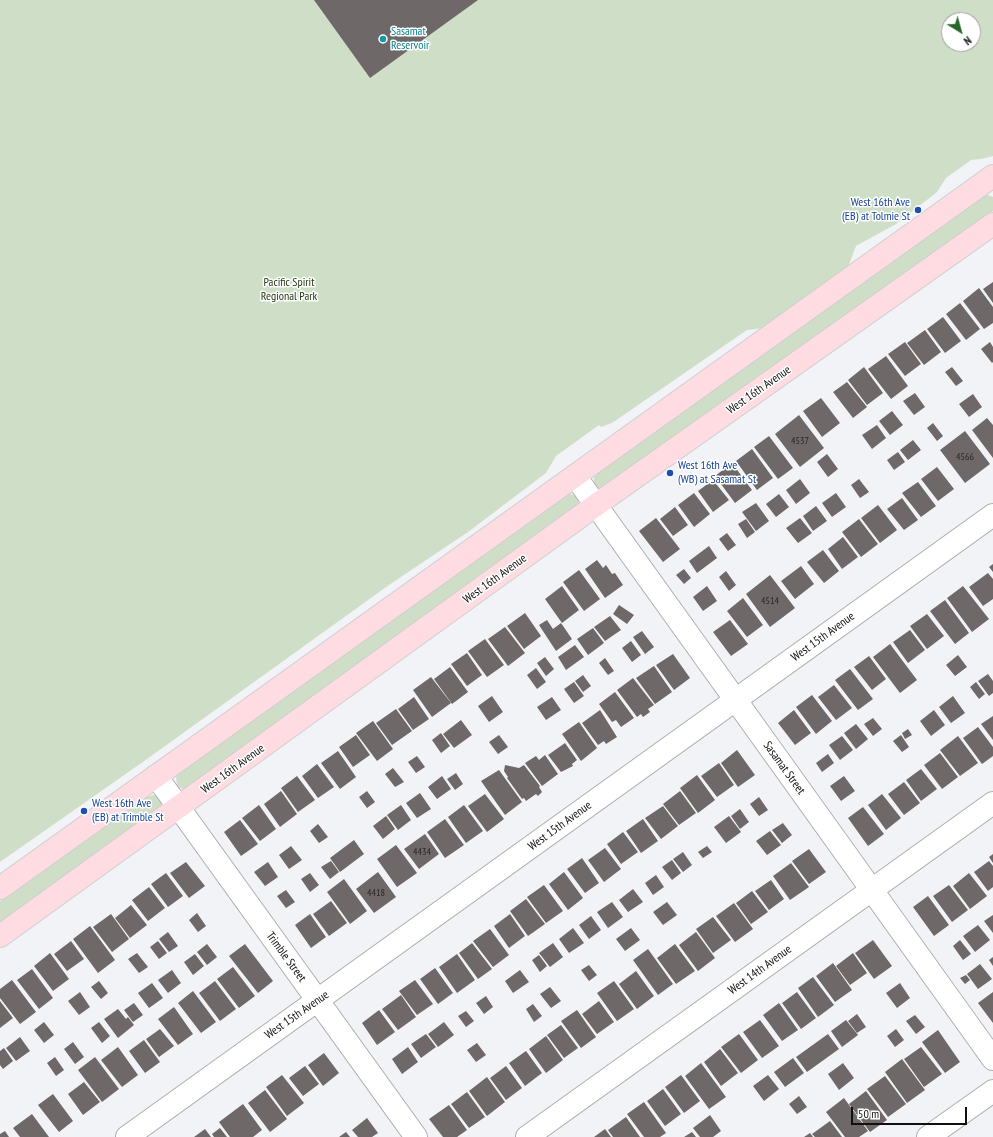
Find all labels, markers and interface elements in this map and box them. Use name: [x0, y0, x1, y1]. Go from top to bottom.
north arrow: [941, 12, 981, 52]
place label: Sasamat Reservoir: [391, 25, 429, 53]
text: N: [961, 33, 974, 48]
marker: Sasamat Reservoir: [378, 34, 388, 44]
place label: West 16th Ave (EB) at Tolmie St: [842, 196, 910, 224]
marker: West 16th Ave (EB) at Tolmie St: [913, 205, 923, 215]
park label: Pacific Spirit Regional Park: [261, 276, 317, 304]
street label: West 16th Avenue: [724, 363, 794, 417]
house number: 4537: [791, 435, 809, 447]
house number: 4566: [956, 451, 974, 463]
place label: West 16th Ave (WB) at Sasamat St: [678, 459, 756, 487]
marker: West 16th Ave (WB) at Sasamat St: [665, 468, 675, 478]
street label: West 16th Avenue: [461, 551, 529, 607]
house number: 4514: [761, 595, 779, 607]
street label: West 15th Avenue: [789, 609, 857, 665]
street label: Sasamat Street: [760, 739, 808, 797]
street label: West 16th Avenue: [199, 741, 267, 797]
place label: West 16th Ave (EB) at Trimble St: [92, 797, 164, 825]
street label: West 15th Avenue: [526, 798, 594, 854]
marker: West 16th Ave (EB) at Trimble St: [79, 806, 89, 816]
house number: 4434: [413, 846, 431, 858]
house number: 4418: [367, 887, 385, 899]
street label: Trimble Street: [263, 929, 309, 985]
street label: West 14th Avenue: [726, 942, 794, 998]
street label: West 15th Avenue: [262, 988, 332, 1042]
scale bar: [853, 1099, 969, 1125]
text: 50 m: [858, 1106, 879, 1121]

